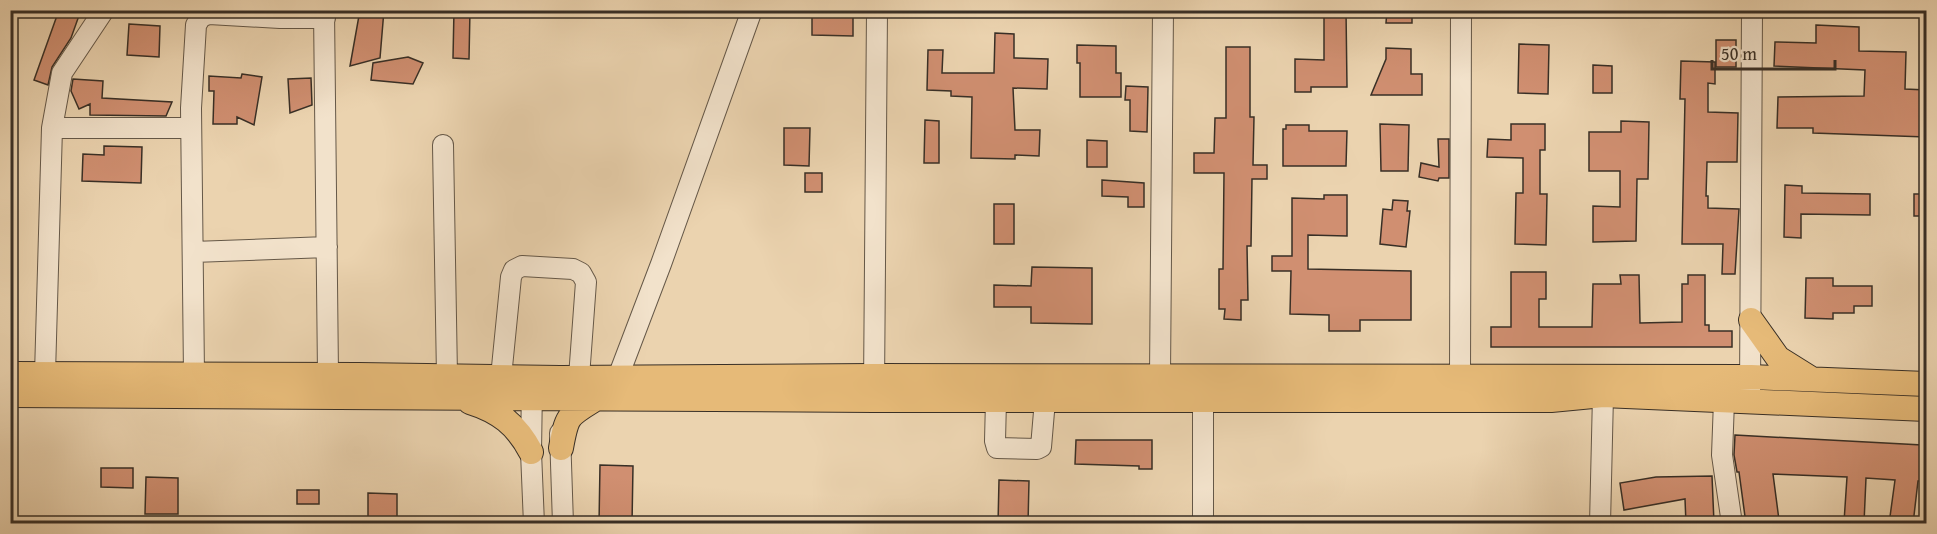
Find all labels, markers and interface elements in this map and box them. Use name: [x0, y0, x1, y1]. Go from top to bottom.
scale bar: [1712, 33, 1835, 71]
text: 50 m: [1721, 40, 1757, 67]

